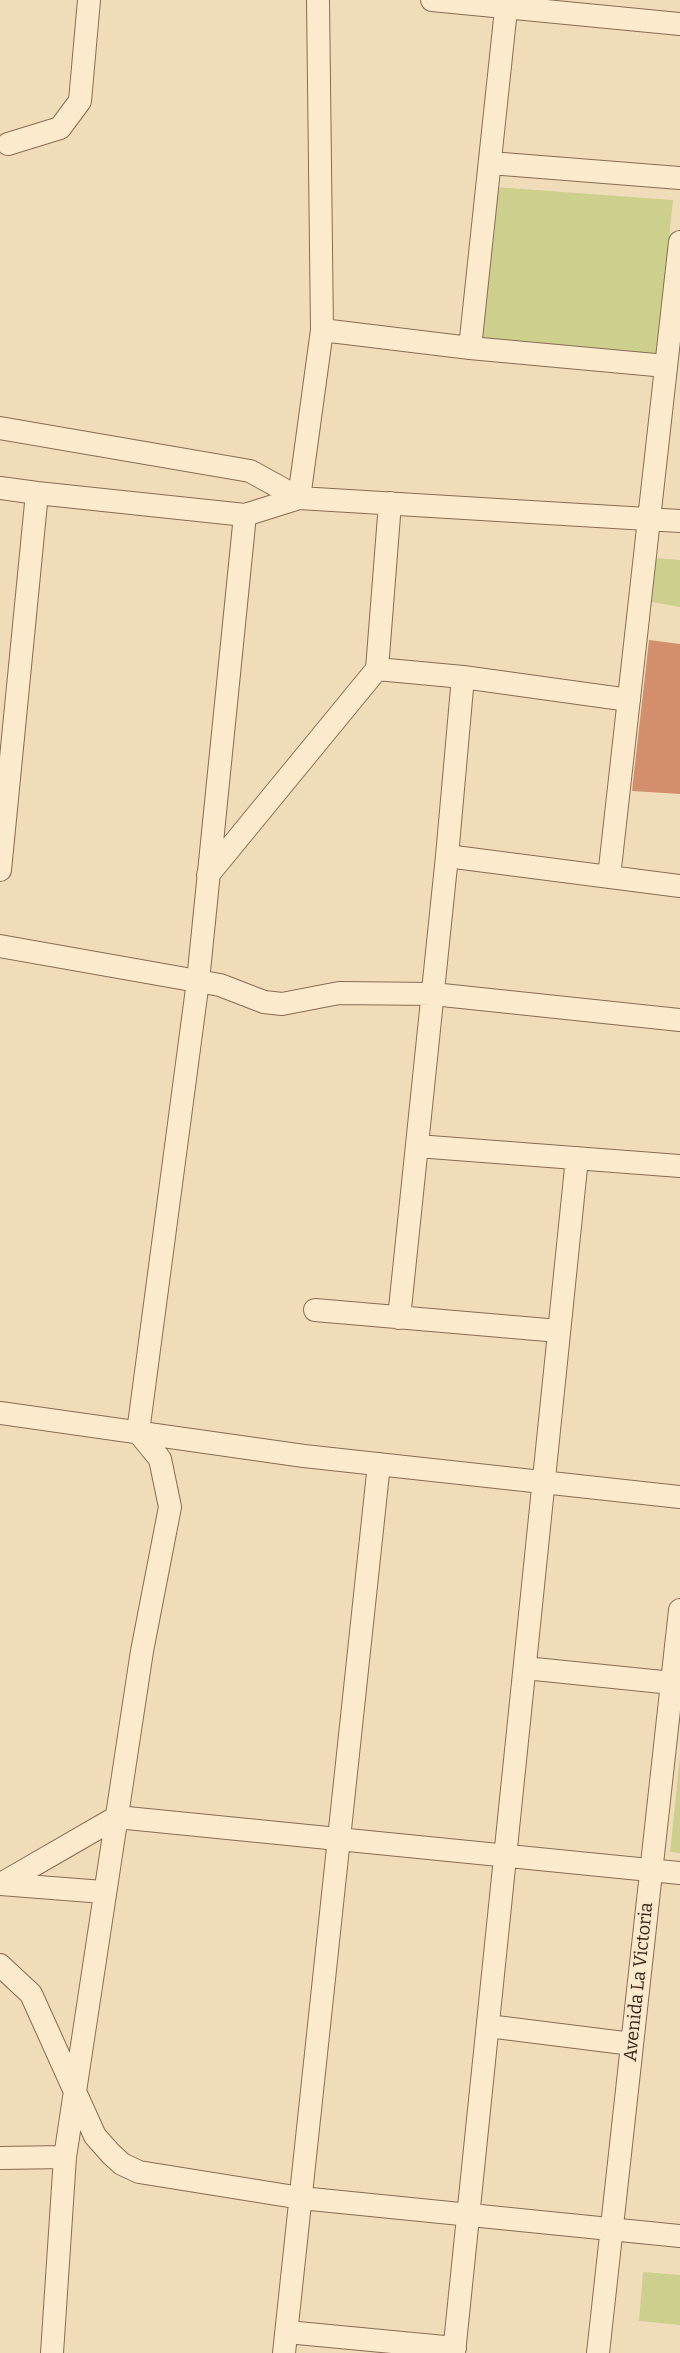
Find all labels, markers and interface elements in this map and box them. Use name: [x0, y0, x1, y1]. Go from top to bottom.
street label: Avenida La Victoria: [620, 1901, 658, 2063]

